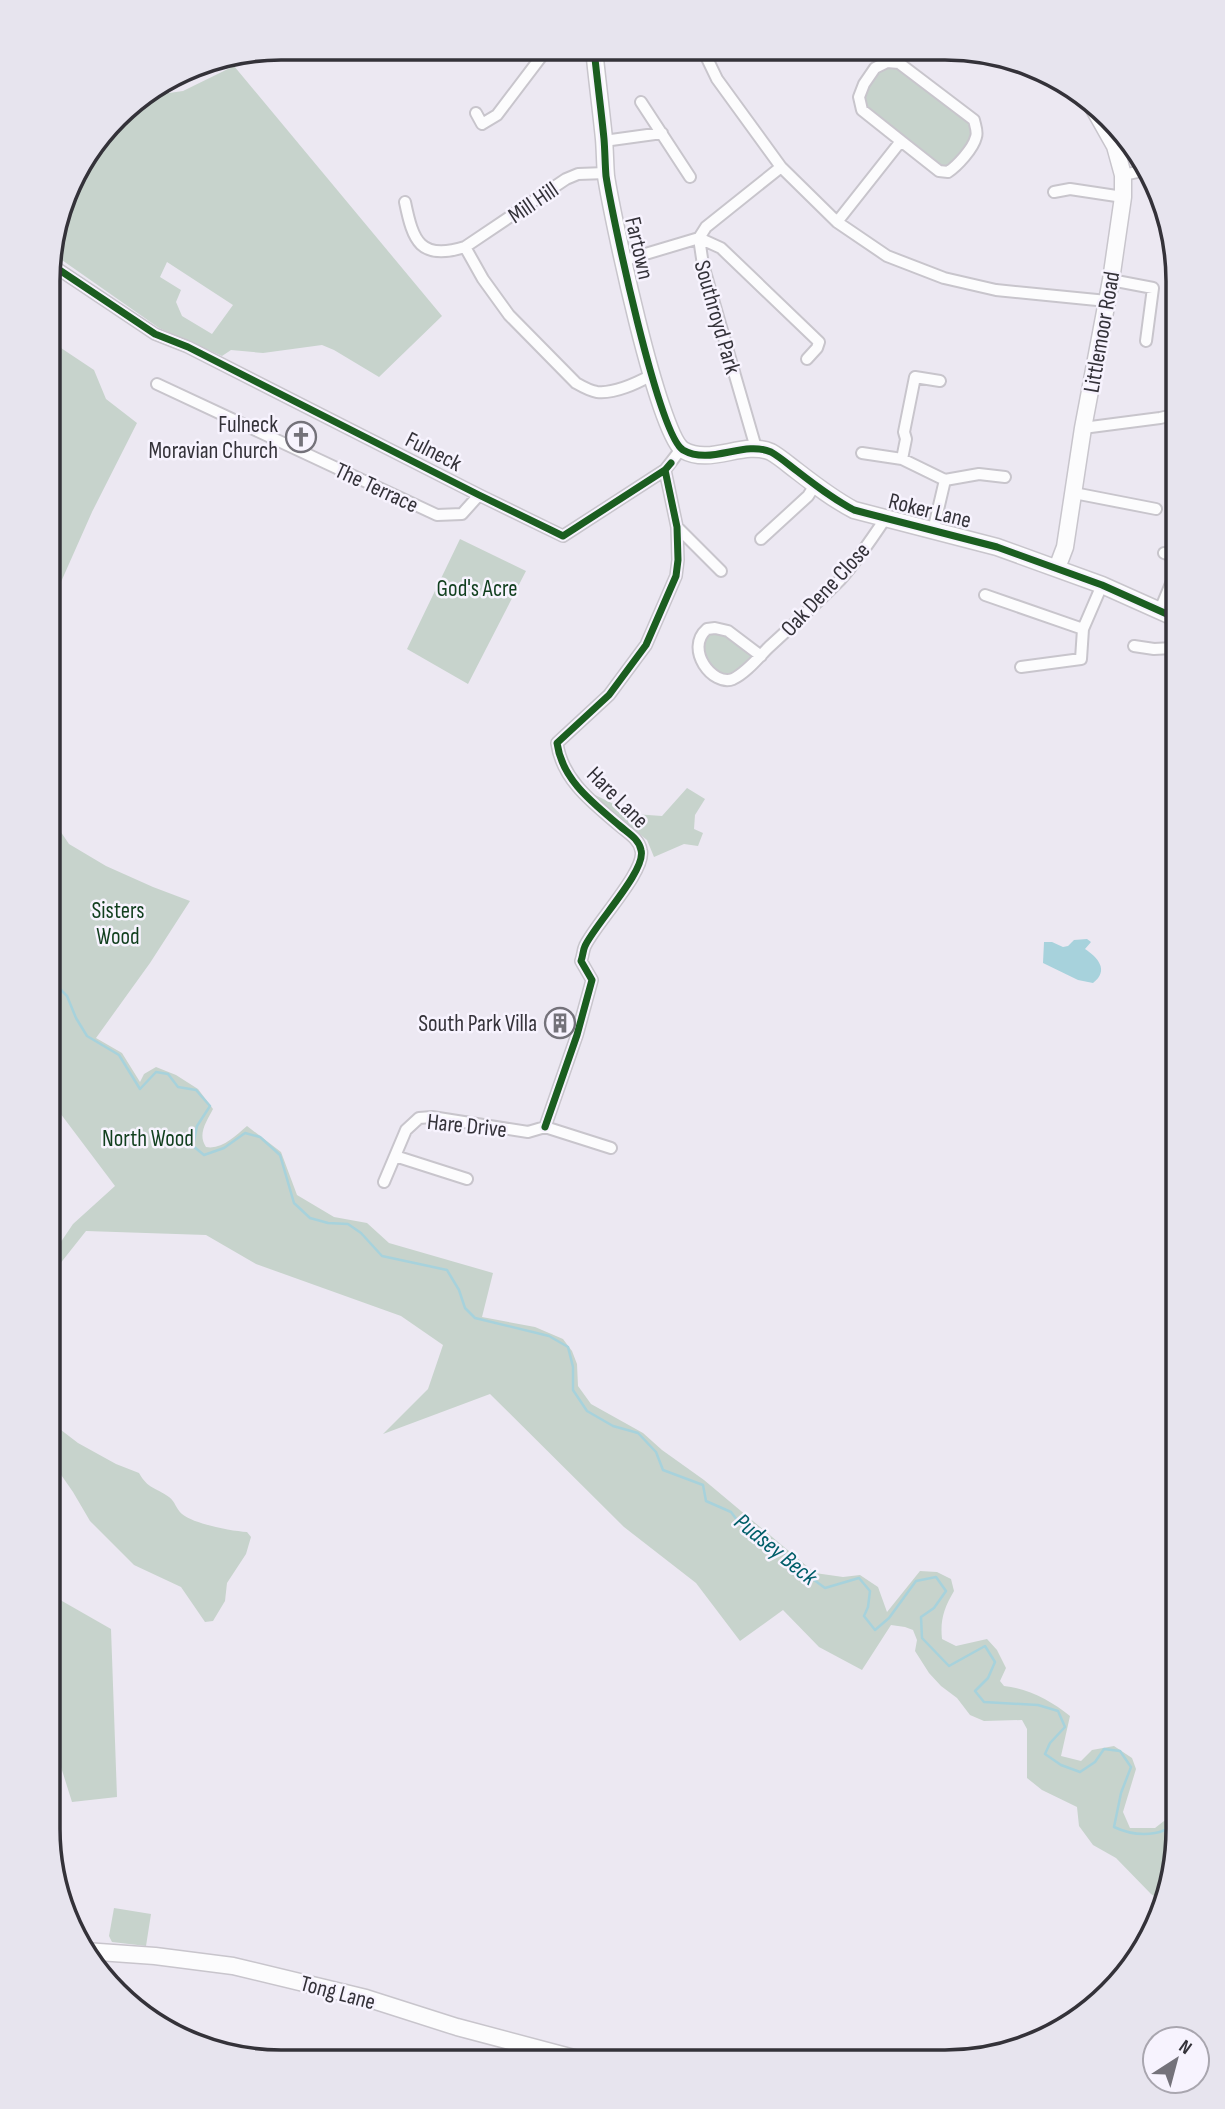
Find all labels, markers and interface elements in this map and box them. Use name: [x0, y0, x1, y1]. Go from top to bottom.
street label: Mill Hill: [503, 176, 564, 230]
street label: Fartown: [618, 214, 660, 282]
street label: Southroyd Park: [687, 257, 747, 378]
street label: Littlemoor Road: [1078, 269, 1126, 395]
place label: Fulneck Moravian Church: [148, 411, 278, 465]
church icon: Fulneck Moravian Church: [284, 420, 318, 454]
street label: Fulneck: [401, 426, 467, 478]
street label: The Terrace: [330, 456, 423, 519]
street label: Roker Lane: [885, 487, 974, 535]
street label: Oak Dene Close: [775, 537, 876, 642]
park label: God's Acre: [437, 575, 517, 603]
street label: Hare Lane: [580, 761, 654, 835]
park label: Sisters Wood: [92, 897, 144, 951]
building icon: South Park Villa: [543, 1006, 577, 1040]
place label: South Park Villa: [418, 1010, 537, 1038]
street label: Hare Drive: [426, 1108, 508, 1144]
park label: North Wood: [102, 1125, 194, 1153]
water label: Pudsey Beck: [728, 1507, 824, 1592]
street label: Tong Lane: [297, 1970, 378, 2016]
north arrow: [1141, 2025, 1211, 2095]
text: N: [1174, 2035, 1196, 2060]

